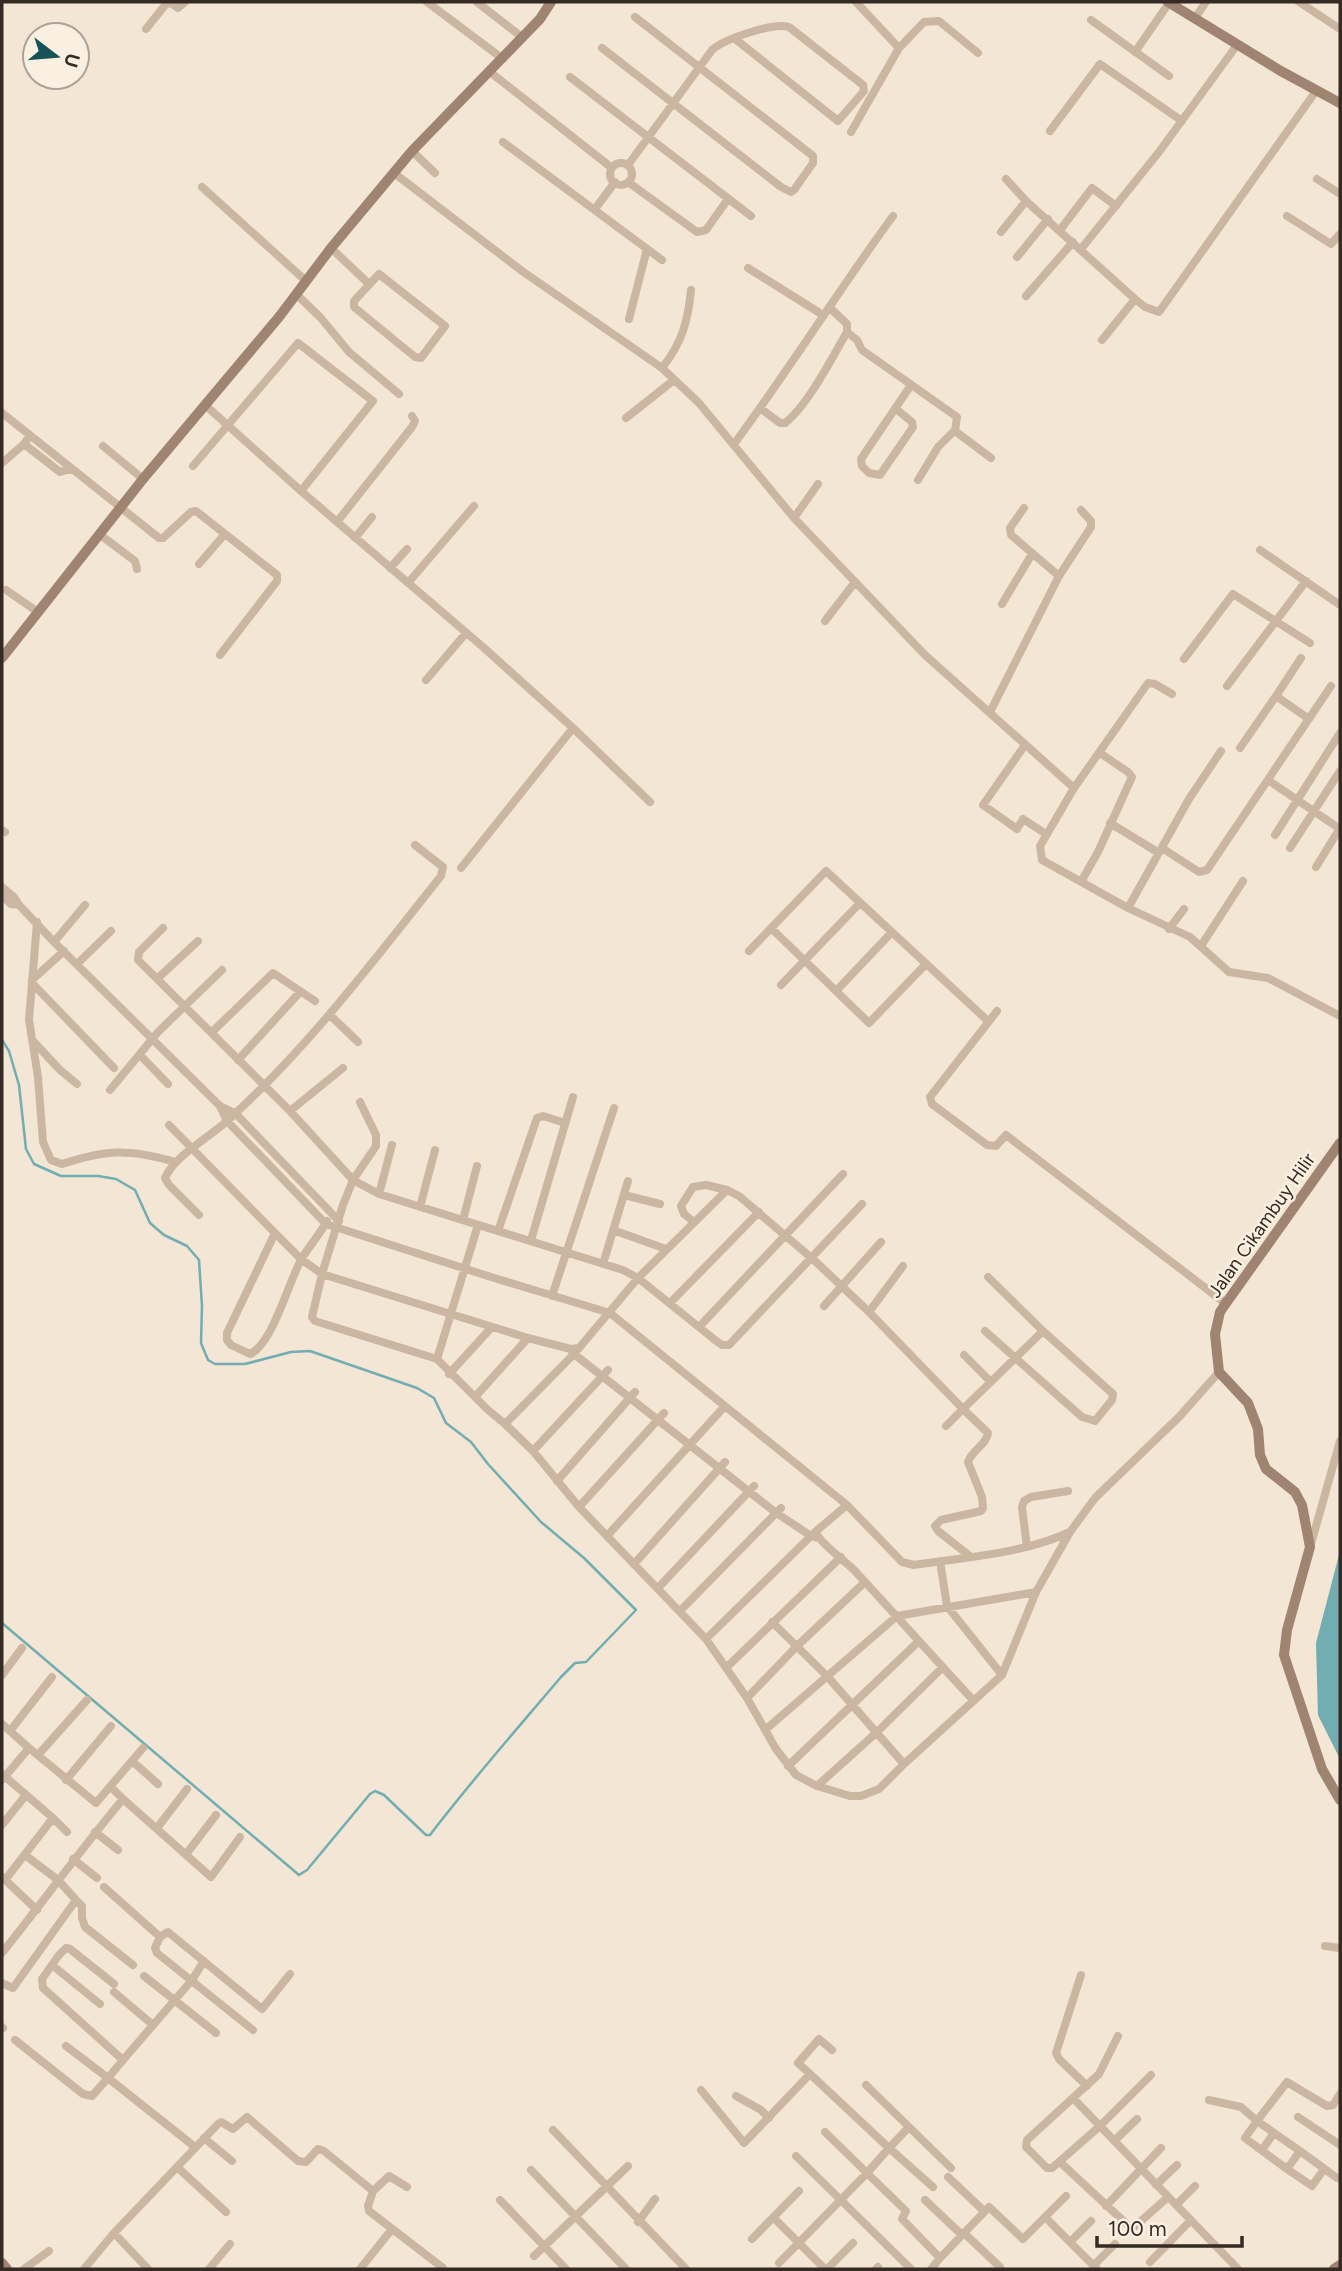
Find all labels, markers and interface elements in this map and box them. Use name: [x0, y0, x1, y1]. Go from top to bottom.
north arrow: [21, 21, 91, 91]
text: U: [59, 51, 85, 70]
street label: Jalan Cikambuy Hilir: [1203, 1148, 1320, 1302]
scale bar: [1097, 2204, 1242, 2248]
text: 100 m: [1108, 2216, 1167, 2241]

